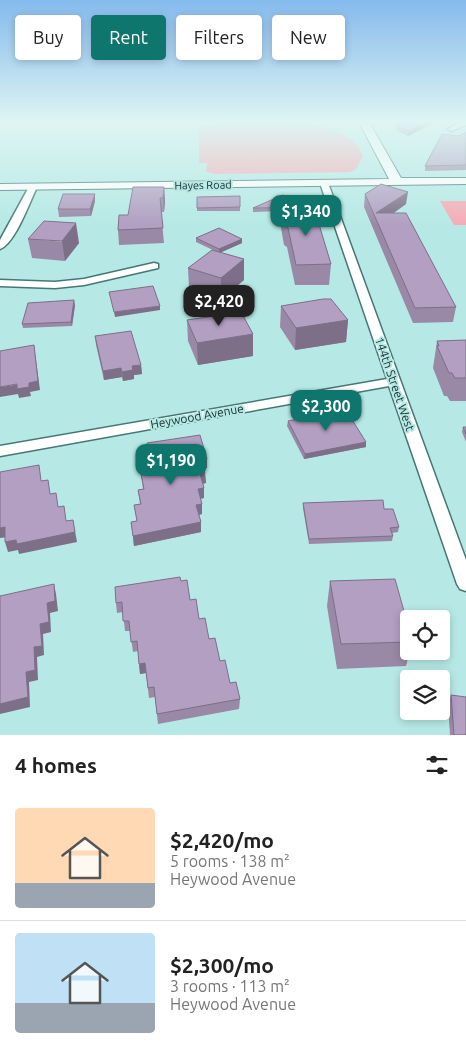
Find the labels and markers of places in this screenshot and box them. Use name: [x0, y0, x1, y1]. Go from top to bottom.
pin: $1,340: [265, 194, 347, 237]
pin: $2,420: [178, 284, 260, 327]
pin: $2,300: [285, 390, 367, 432]
pin: $1,190: [130, 444, 212, 486]

